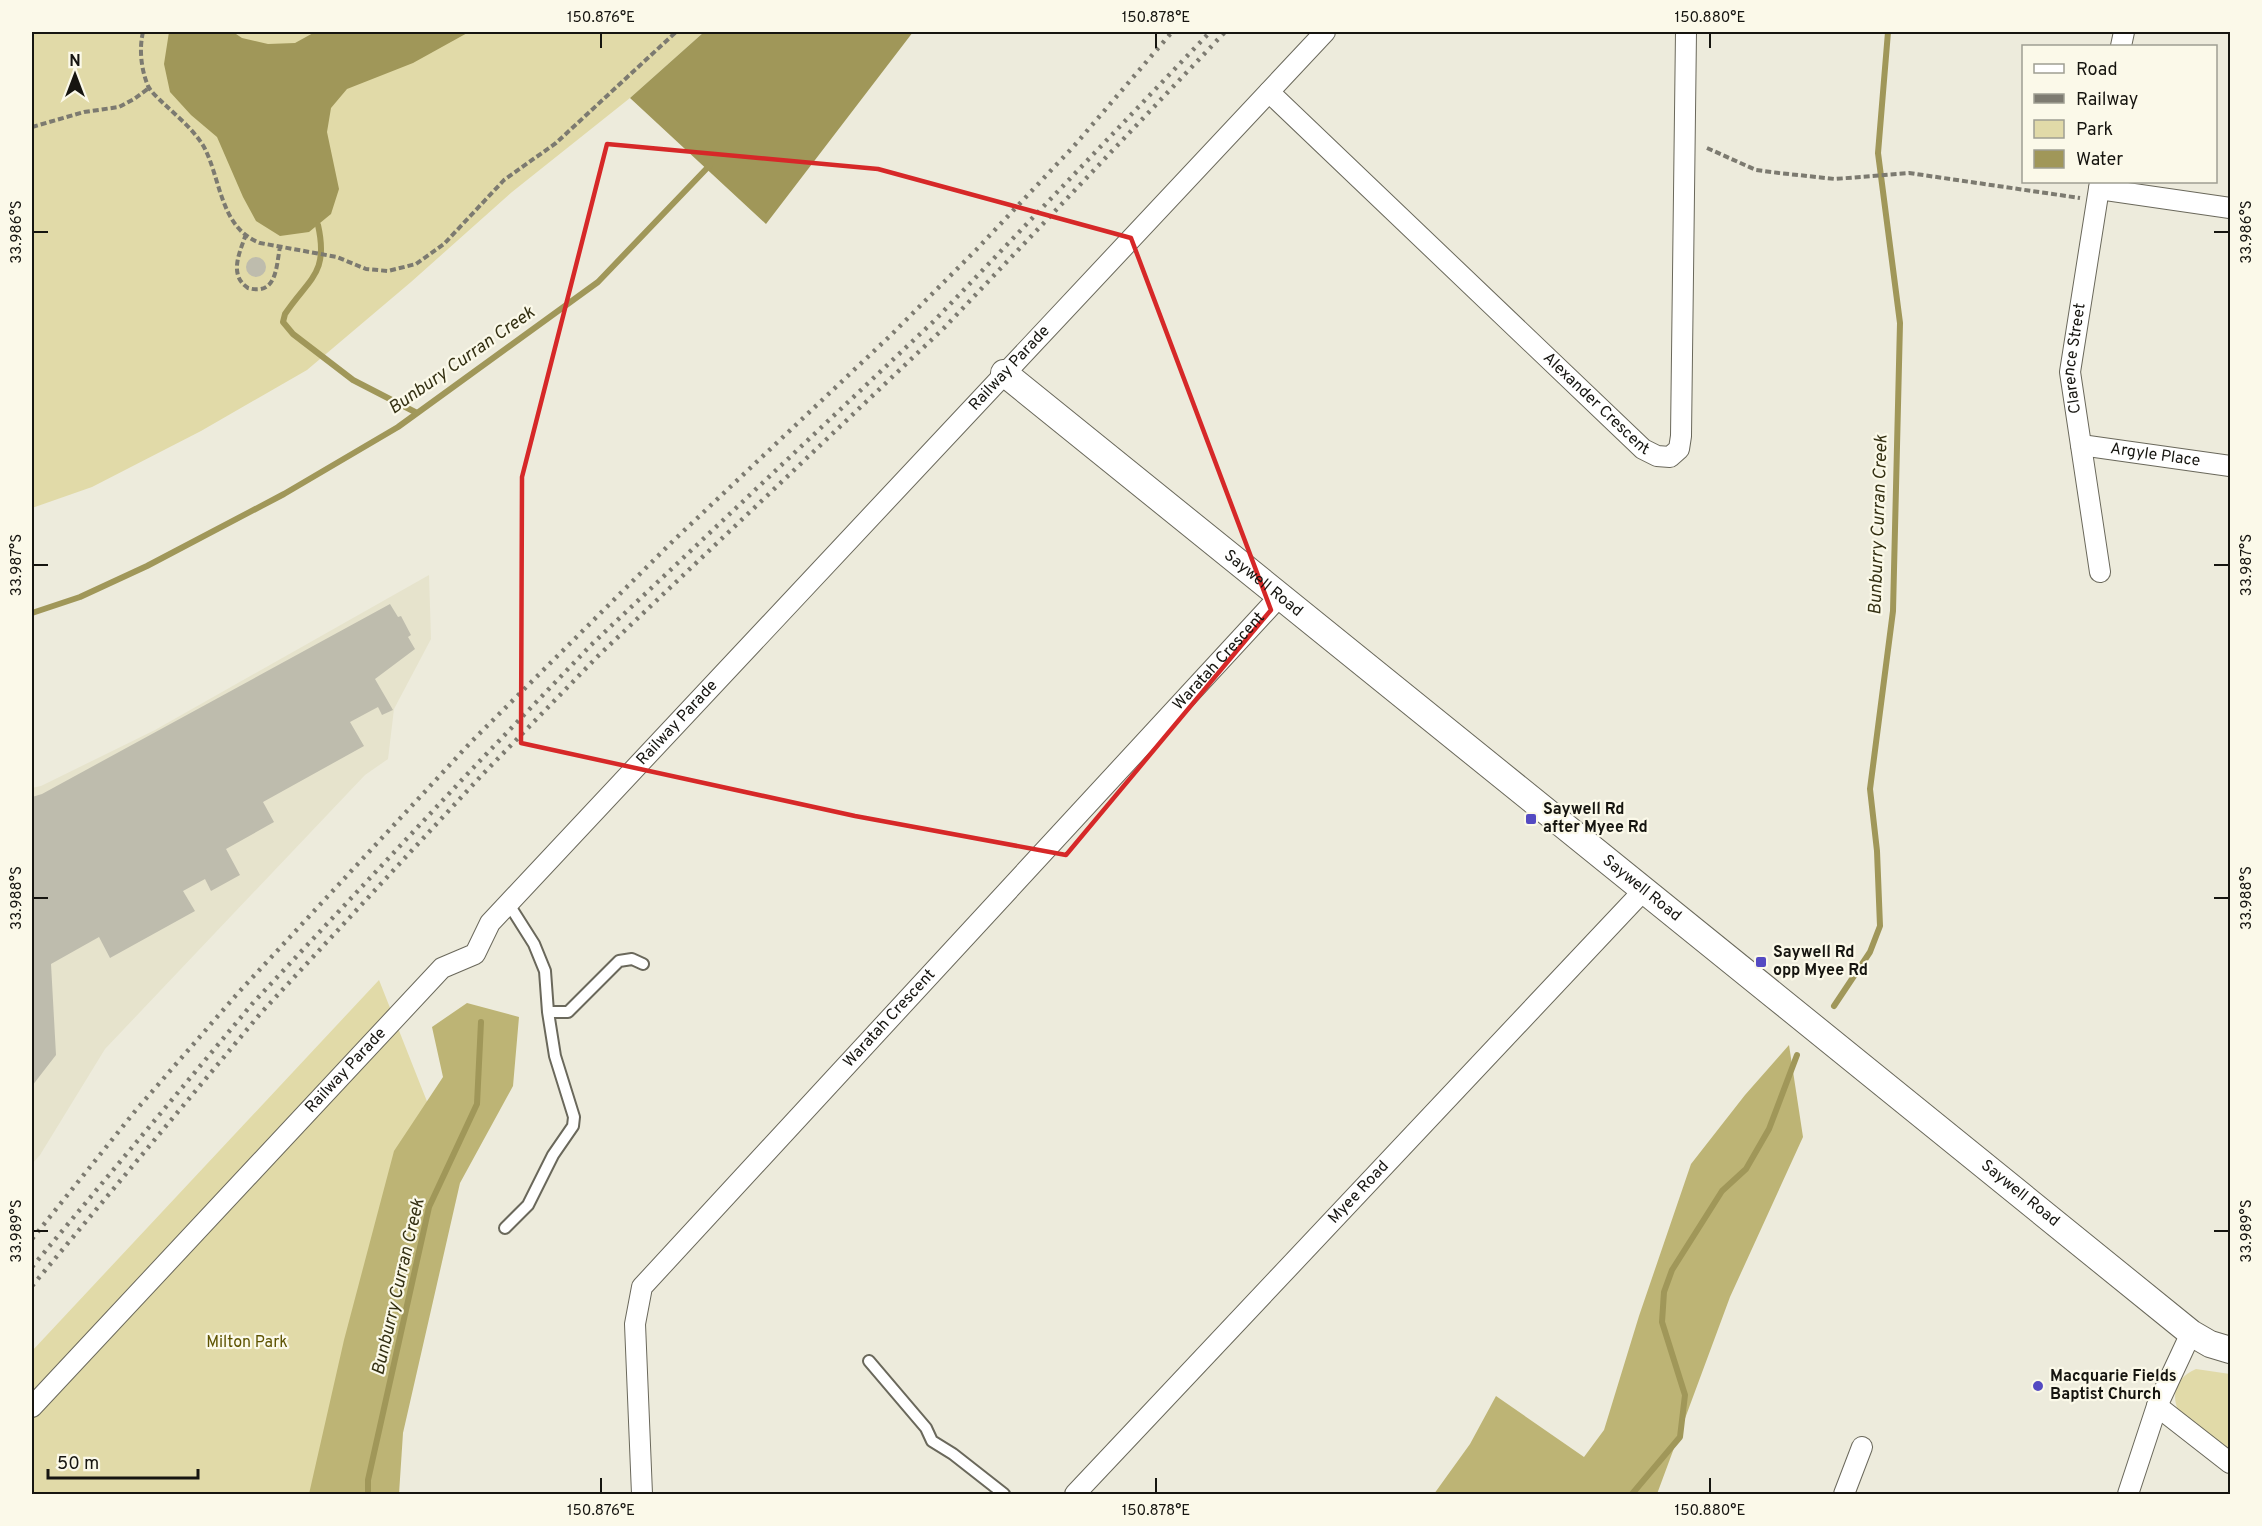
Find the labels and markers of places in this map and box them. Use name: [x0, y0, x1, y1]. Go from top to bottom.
place label: Saywell Rd after Myee Rd: [1543, 800, 1648, 838]
marker: Saywell Rd after Myee Rd: [1524, 812, 1538, 826]
place label: Saywell Rd opp Myee Rd: [1773, 943, 1868, 981]
marker: Saywell Rd opp Myee Rd: [1754, 955, 1768, 969]
place label: Macquarie Fields Baptist Church: [2050, 1367, 2177, 1405]
marker: Macquarie Fields Baptist Church: [2031, 1379, 2045, 1393]

